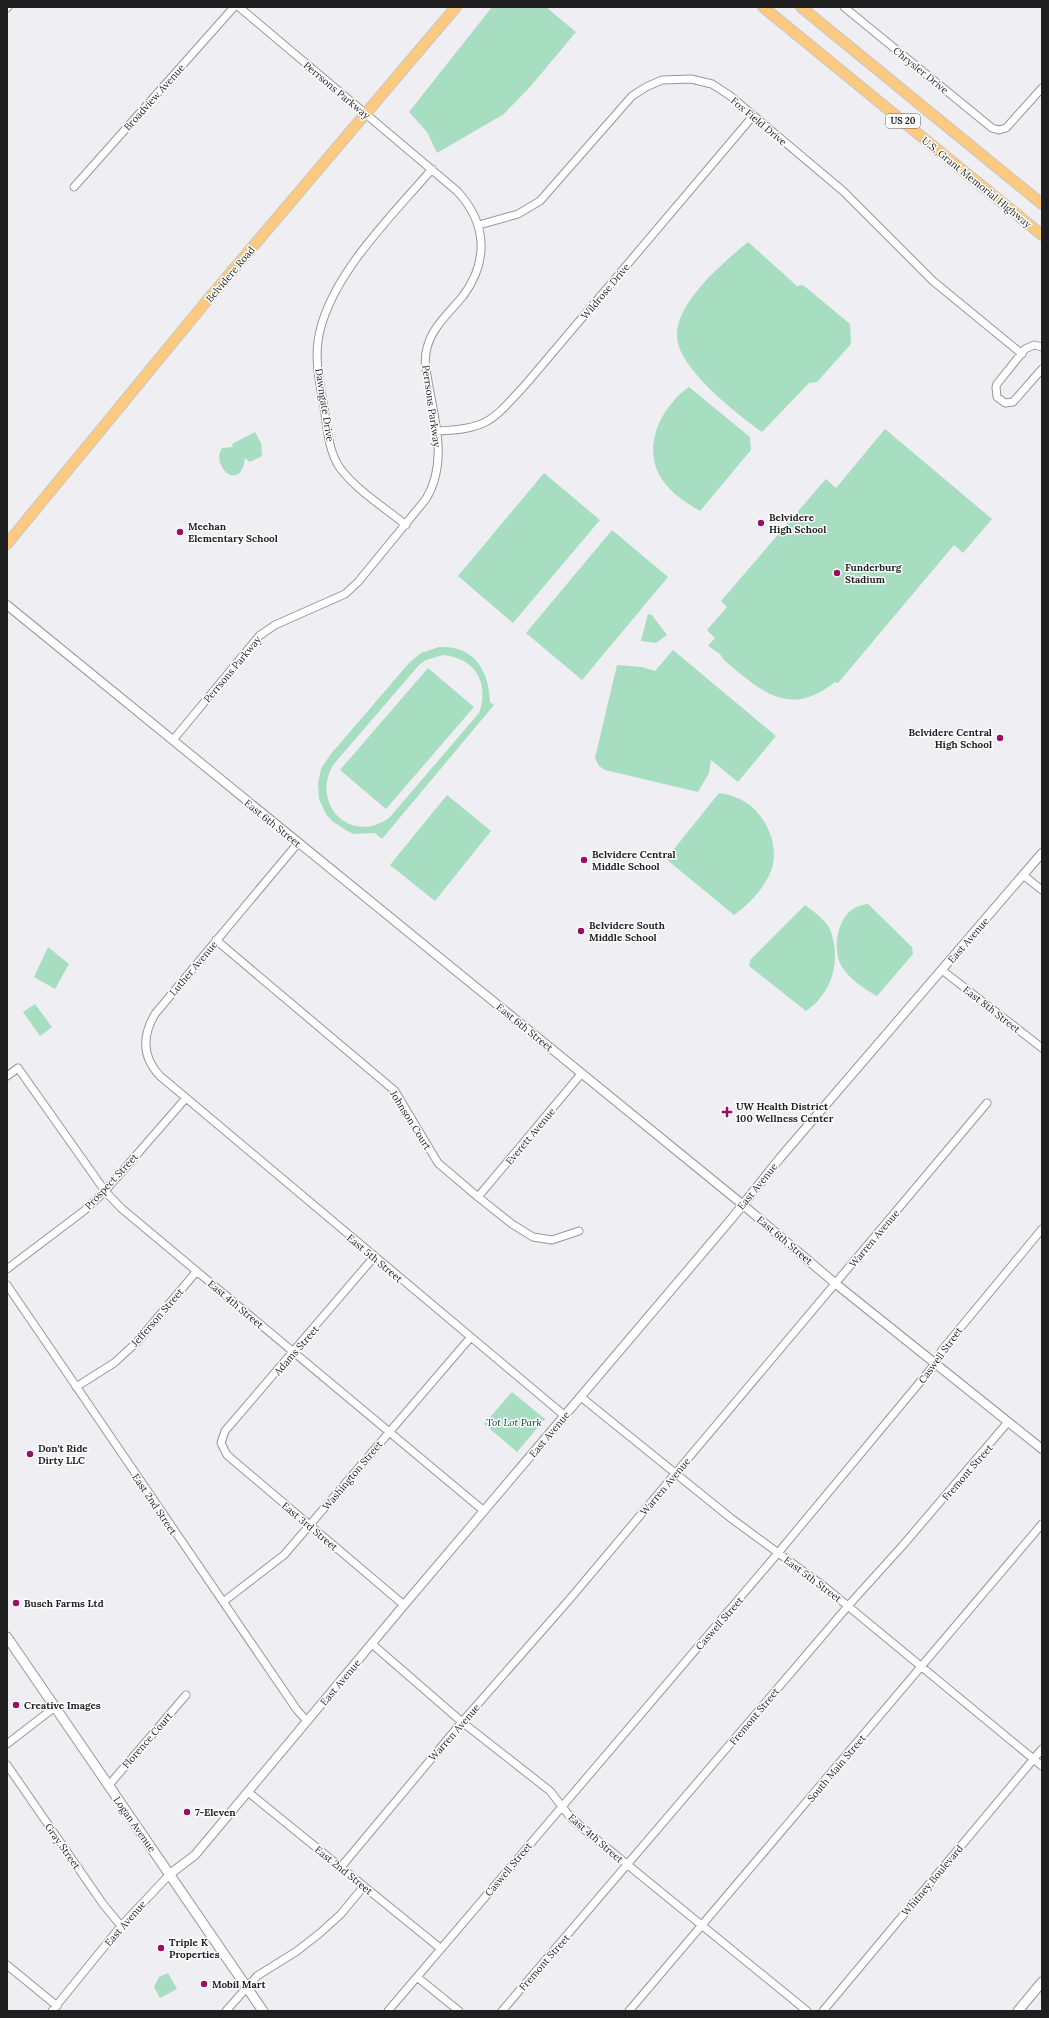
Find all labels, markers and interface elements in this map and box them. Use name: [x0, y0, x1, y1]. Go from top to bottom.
street label: Chrysler Drive: [890, 44, 951, 97]
street label: Perrsons Parkway: [301, 59, 373, 122]
street label: Broadview Avenue: [121, 61, 188, 133]
street label: Fox Field Drive: [728, 94, 790, 149]
road number: US 20: [886, 114, 920, 128]
street label: U.S. Grant Memorial Highway: [919, 134, 1035, 231]
street label: Belvidere Road: [203, 244, 258, 305]
street label: Wildrose Drive: [578, 260, 633, 322]
street label: Perrsons Parkway: [419, 364, 444, 449]
street label: Dawngate Drive: [312, 367, 337, 443]
place label: Belvidere High School: [769, 511, 826, 536]
marker: Belvidere High School: [756, 518, 766, 528]
place label: Meehan Elementary School: [188, 520, 278, 545]
marker: Meehan Elementary School: [175, 527, 185, 537]
place label: Funderburg Stadium: [845, 561, 902, 586]
marker: Funderburg Stadium: [832, 568, 842, 578]
street label: Perrsons Parkway: [201, 633, 264, 705]
place label: Belvidere Central High School: [908, 726, 992, 751]
marker: Belvidere Central High School: [995, 733, 1005, 743]
street label: East 6th Street: [242, 797, 304, 850]
place label: Belvidere Central Middle School: [592, 848, 676, 873]
marker: Belvidere Central Middle School: [579, 855, 589, 865]
street label: East Avenue: [945, 914, 992, 966]
place label: Belvidere South Middle School: [589, 919, 666, 944]
marker: Belvidere South Middle School: [576, 926, 586, 936]
street label: Luther Avenue: [167, 938, 221, 999]
street label: East 8th Street: [961, 983, 1023, 1036]
street label: East 6th Street: [494, 1001, 556, 1054]
street label: Johnson Court: [387, 1087, 434, 1153]
place label: UW Health District 100 Wellness Center: [736, 1100, 834, 1125]
street label: Everett Avenue: [503, 1105, 558, 1168]
marker: UW Health District 100 Wellness Center: [721, 1106, 733, 1118]
street label: Prospect Street: [82, 1150, 141, 1212]
street label: East Avenue: [735, 1160, 781, 1212]
street label: Warren Avenue: [846, 1206, 903, 1270]
street label: East 6th Street: [754, 1213, 815, 1268]
street label: East 5th Street: [344, 1231, 405, 1286]
street label: East 4th Street: [205, 1277, 266, 1332]
street label: Jefferson Street: [128, 1285, 186, 1350]
street label: Adams Street: [270, 1323, 322, 1379]
street label: Caswell Street: [916, 1324, 965, 1386]
street label: East Avenue: [526, 1408, 573, 1460]
park label: Tot Lot Park: [486, 1416, 542, 1429]
street label: Washington Street: [320, 1438, 385, 1513]
street label: Fremont Street: [939, 1441, 996, 1503]
place label: Don’t Ride Dirty LLC: [38, 1442, 88, 1467]
marker: Don’t Ride Dirty LLC: [25, 1449, 35, 1459]
street label: Warren Avenue: [637, 1454, 694, 1518]
street label: East 2nd Street: [129, 1471, 180, 1537]
street label: East 3rd Street: [279, 1499, 340, 1554]
street label: East 5th Street: [781, 1554, 844, 1605]
street label: Caswell Street: [693, 1594, 746, 1653]
place label: Busch Farms Ltd: [24, 1597, 104, 1610]
marker: Busch Farms Ltd: [11, 1598, 21, 1608]
street label: East Avenue: [317, 1656, 364, 1708]
street label: Fremont Street: [727, 1685, 782, 1748]
place label: Creative Images: [24, 1699, 101, 1712]
marker: Creative Images: [11, 1700, 21, 1710]
street label: Warren Avenue: [426, 1701, 483, 1764]
street label: Florence Court: [119, 1709, 175, 1771]
street label: South Main Street: [804, 1732, 868, 1805]
street label: Logan Avenue: [111, 1794, 159, 1855]
place label: 7-Eleven: [195, 1806, 236, 1819]
marker: 7-Eleven: [182, 1807, 192, 1817]
street label: East 4th Street: [565, 1811, 626, 1866]
street label: Gray Street: [42, 1821, 83, 1872]
street label: Caswell Street: [482, 1840, 535, 1899]
street label: Whitney Boulevard: [899, 1842, 966, 1919]
street label: East 2nd Street: [312, 1843, 375, 1898]
street label: East Avenue: [102, 1897, 149, 1949]
street label: Fremont Street: [516, 1931, 573, 1993]
place label: Triple K Properties: [169, 1936, 220, 1961]
marker: Triple K Properties: [156, 1943, 166, 1953]
place label: Mobil Mart: [212, 1978, 267, 1991]
marker: Mobil Mart: [199, 1979, 209, 1989]

